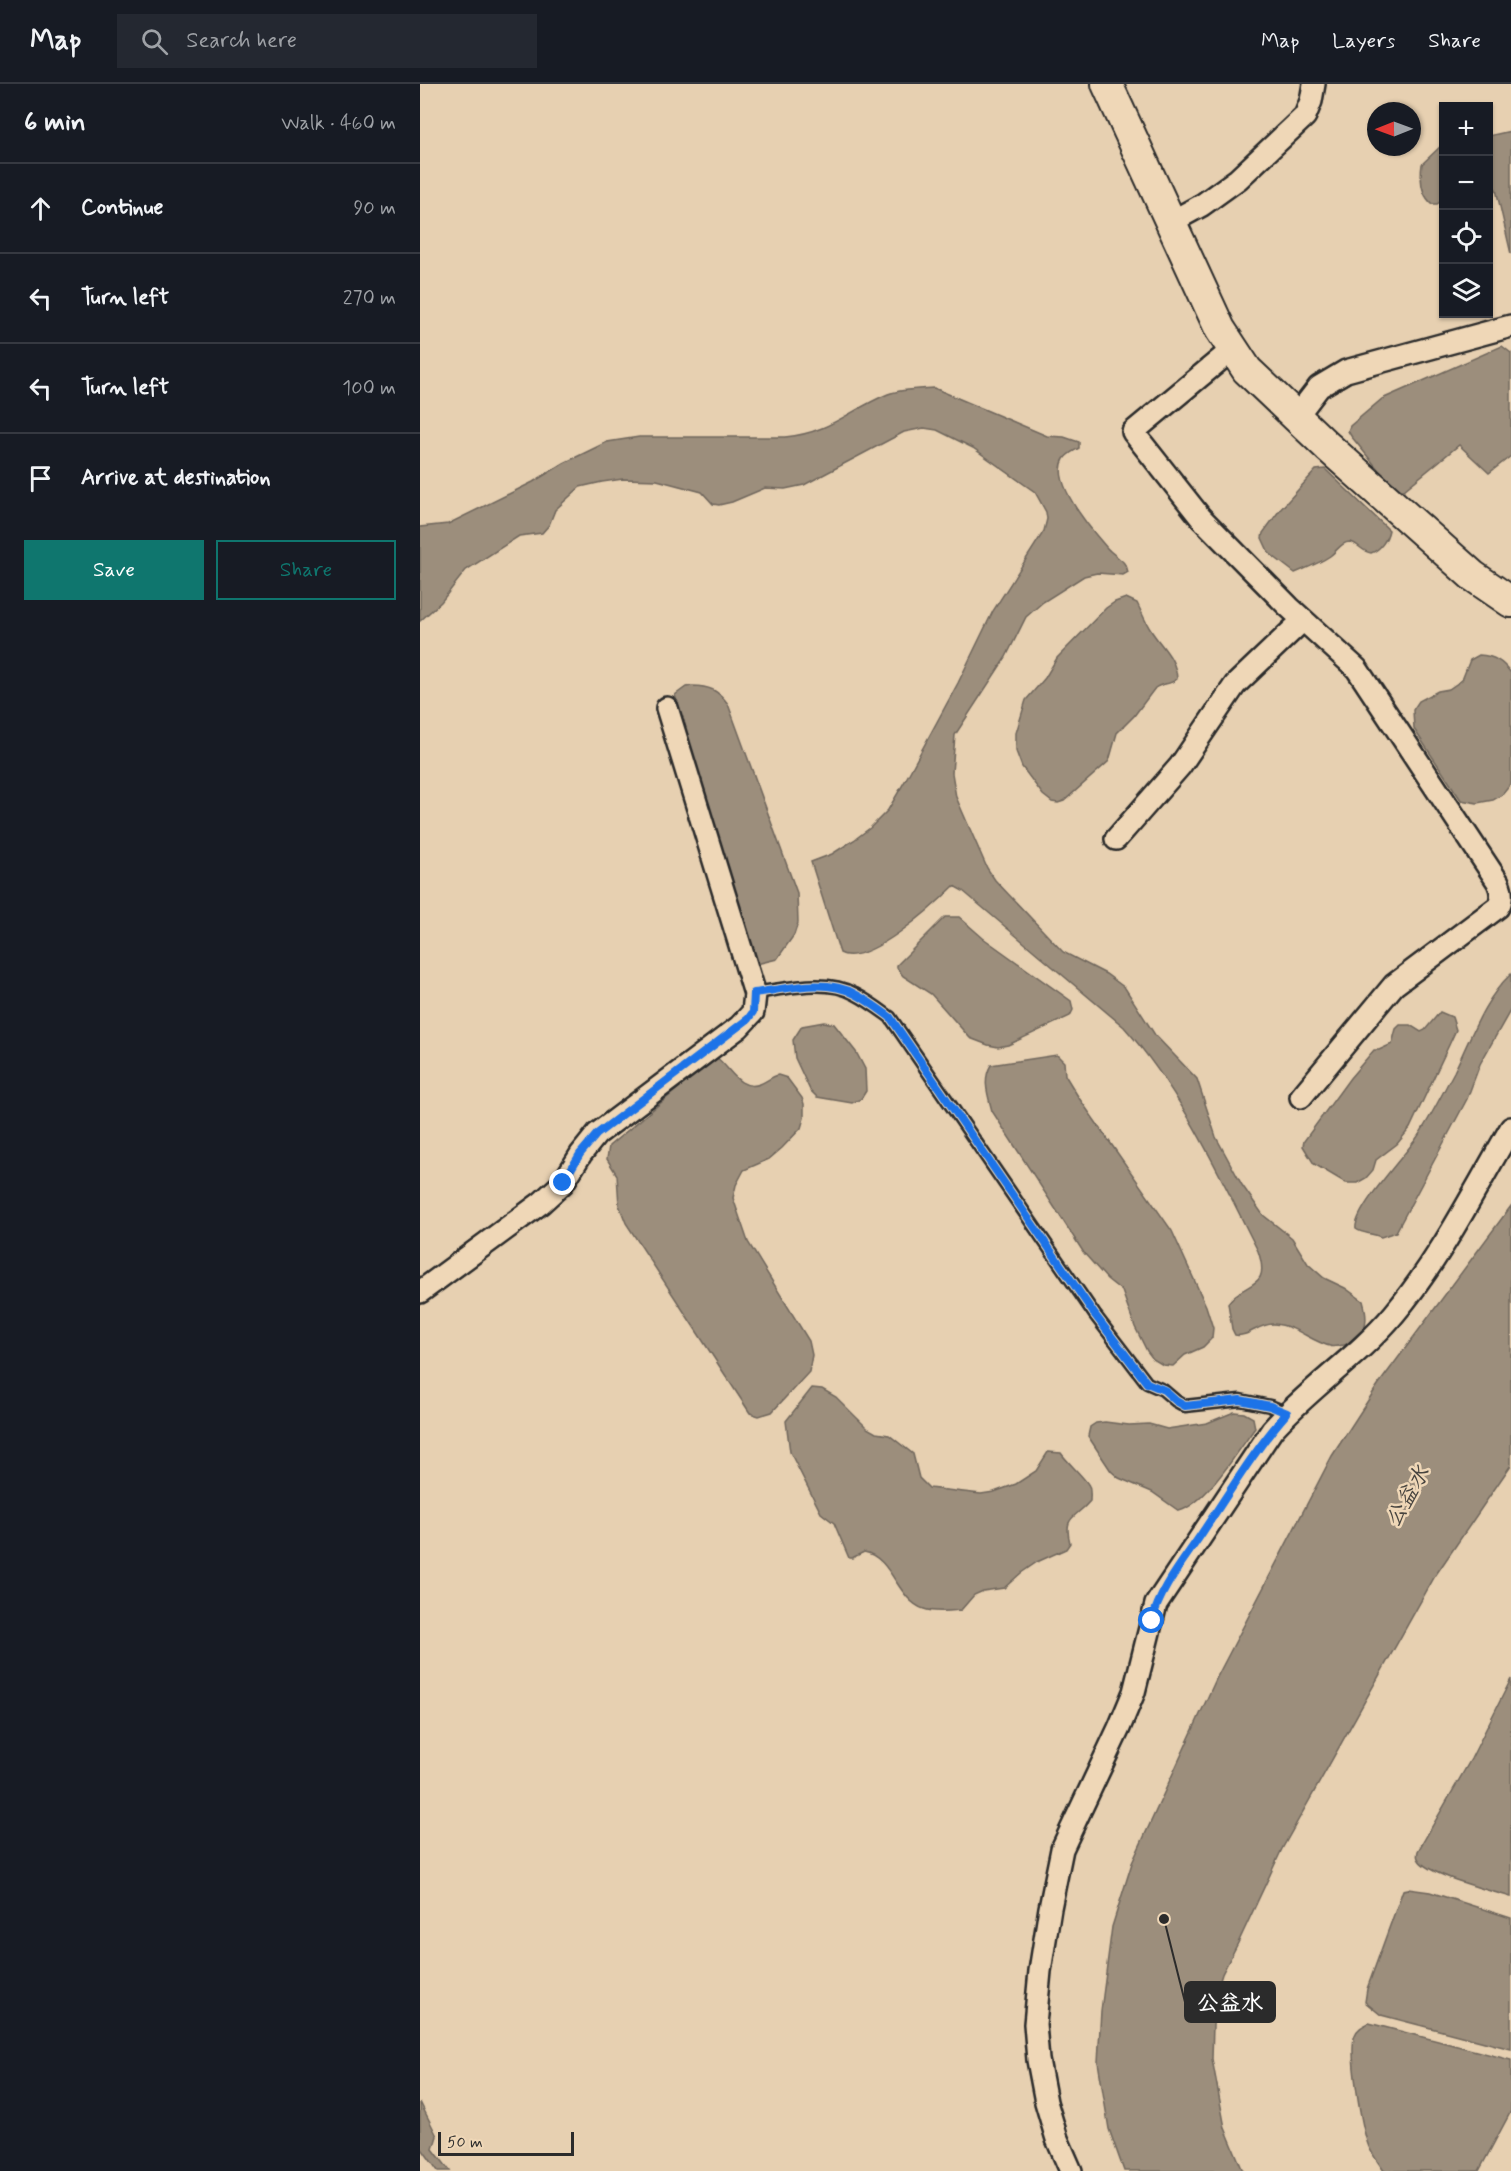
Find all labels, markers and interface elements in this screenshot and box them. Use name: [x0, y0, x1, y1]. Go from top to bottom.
search box: [117, 14, 537, 68]
text: Map: [30, 23, 81, 60]
icon: search: [138, 25, 171, 58]
text: Search here: [186, 27, 297, 55]
text: Map: [1261, 27, 1299, 55]
text: Layers: [1332, 27, 1395, 55]
text: Share: [1428, 27, 1481, 55]
north arrow: [1367, 102, 1421, 156]
map controls: [1439, 102, 1493, 318]
button: +: [1439, 102, 1493, 156]
text: 6 min: [24, 106, 86, 140]
text: Walk · 460 m: [281, 110, 396, 137]
button: −: [1439, 156, 1493, 210]
icon: ahead: [24, 192, 57, 225]
text: Continue: [81, 194, 163, 222]
text: 90 m: [353, 195, 396, 222]
button: locate: [1439, 210, 1493, 264]
button: layers: [1439, 264, 1493, 318]
icon: left: [24, 282, 57, 315]
text: Turn left: [81, 284, 169, 312]
text: 270 m: [343, 285, 396, 312]
icon: left: [24, 372, 57, 405]
text: Turn left: [81, 374, 169, 402]
text: 100 m: [342, 375, 396, 402]
icon: arrive: [24, 462, 57, 495]
text: Arrive at destination: [81, 464, 271, 492]
button: Save: [24, 540, 204, 600]
button: Share: [216, 540, 396, 600]
route end: [549, 1169, 575, 1195]
water label: 公益水: [1379, 1461, 1437, 1533]
route start: [1138, 1607, 1164, 1633]
callout: 公益水: [1185, 1982, 1275, 2022]
text: 公益水: [1197, 1990, 1263, 2018]
scale bar: [438, 2129, 574, 2156]
text: 50 m: [447, 2132, 483, 2153]

